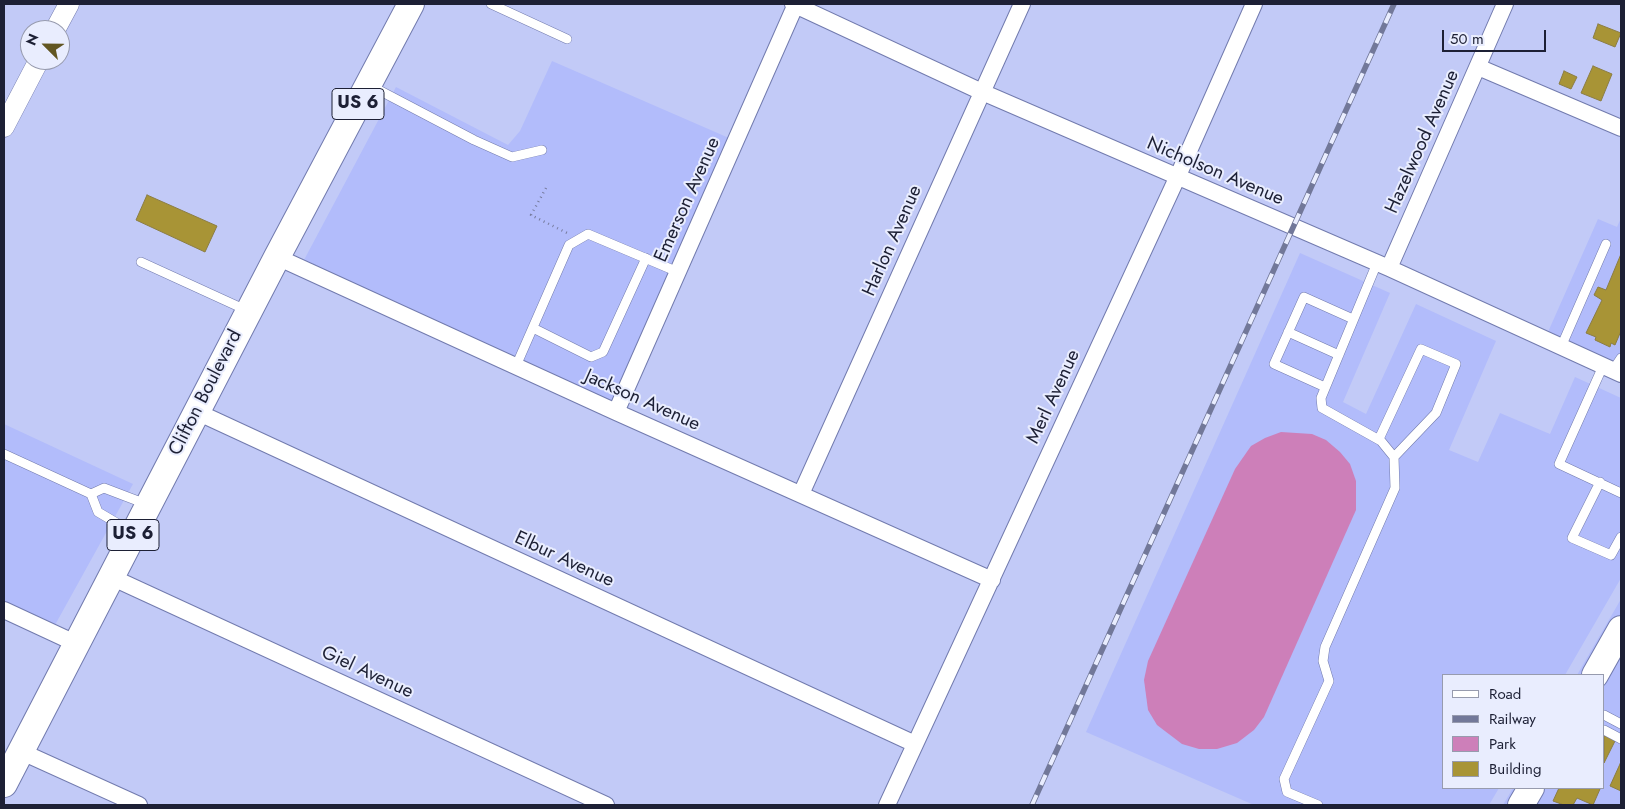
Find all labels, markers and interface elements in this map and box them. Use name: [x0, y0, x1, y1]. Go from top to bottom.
north arrow: [20, 20, 70, 70]
scale bar: [1445, 20, 1549, 52]
text: 50 m: [1450, 28, 1484, 50]
text: N: [21, 31, 43, 49]
street label: Hazelwood Avenue: [1381, 67, 1465, 217]
road number: US 6: [332, 88, 384, 120]
street label: Nicholson Avenue: [1143, 133, 1287, 211]
street label: Emerson Avenue: [650, 134, 726, 266]
street label: Harlon Avenue: [858, 182, 928, 300]
street label: Clifton Boulevard: [165, 326, 247, 460]
street label: Merl Avenue: [1022, 346, 1086, 448]
street label: Jackson Avenue: [581, 365, 703, 437]
road number: US 6: [107, 520, 159, 550]
street label: Elbur Avenue: [511, 527, 617, 593]
street label: Giel Avenue: [317, 642, 417, 704]
legend: [1442, 674, 1605, 789]
text: Road: [1489, 683, 1521, 705]
text: Railway: [1489, 708, 1536, 730]
text: Park: [1489, 733, 1516, 755]
text: Building: [1489, 758, 1541, 780]

